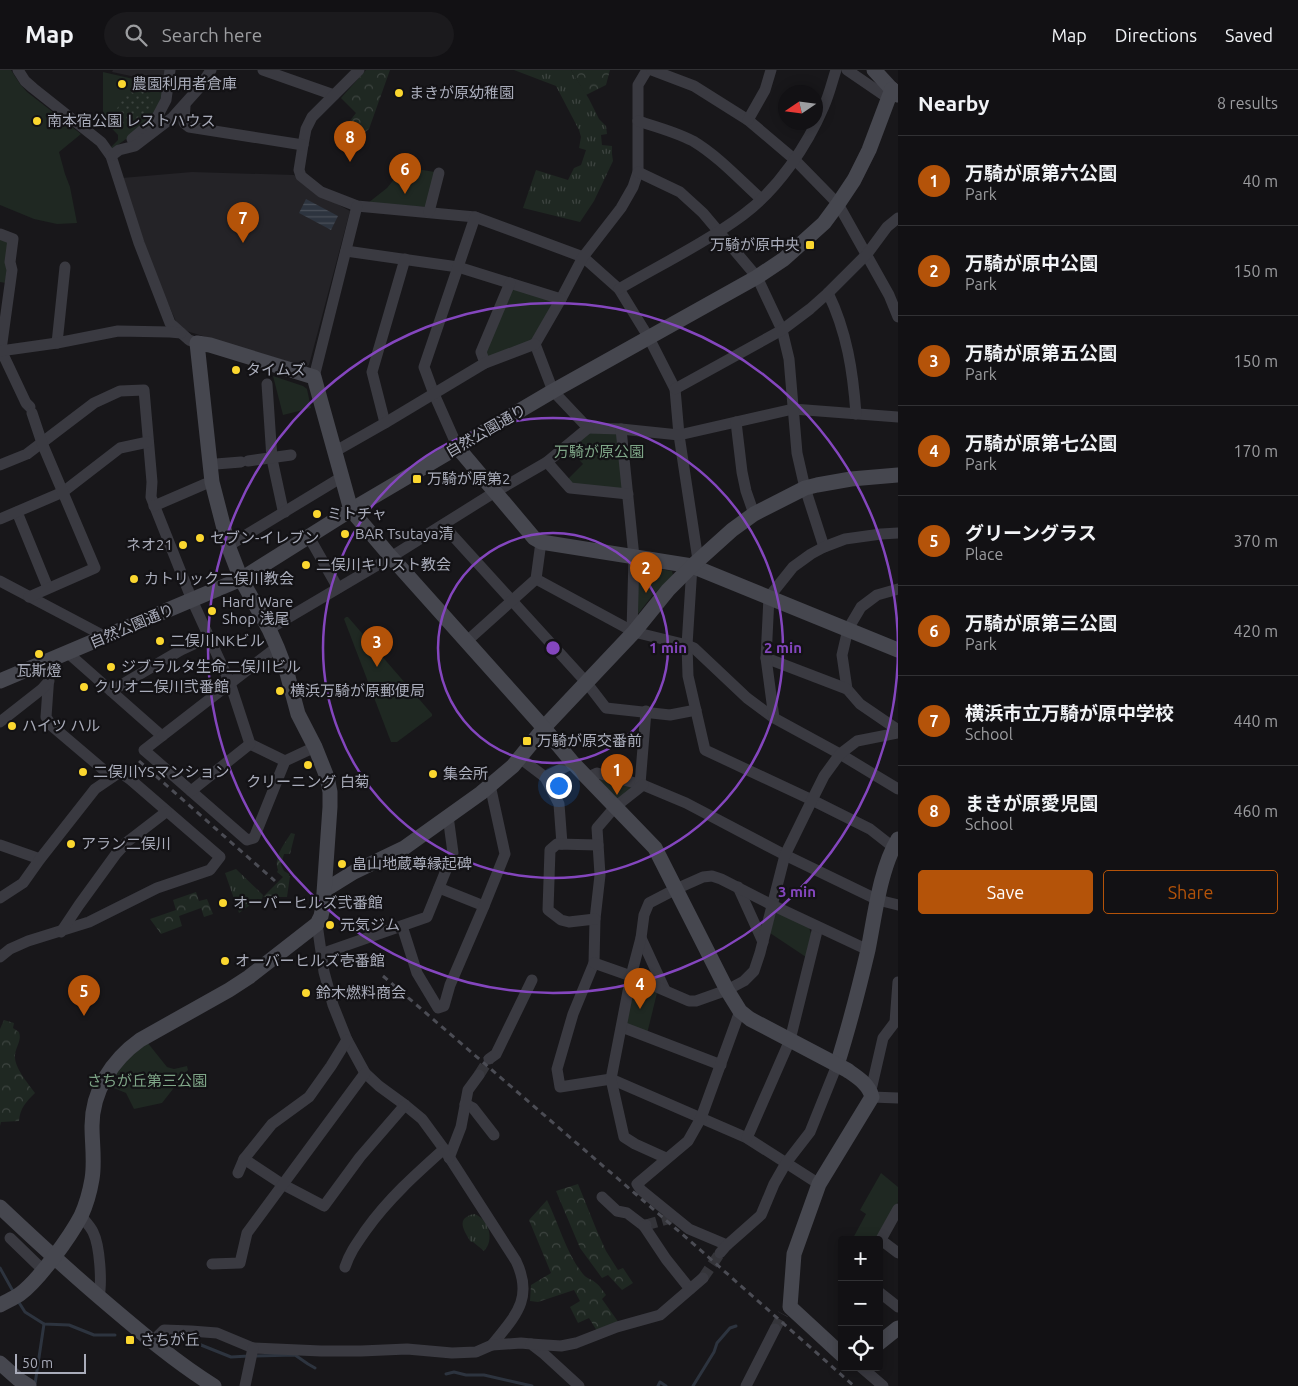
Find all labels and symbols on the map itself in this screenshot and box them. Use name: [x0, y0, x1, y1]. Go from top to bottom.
place label: 農園利用者倉庫: [132, 75, 237, 92]
marker: 農園利用者倉庫: [116, 78, 128, 90]
place label: まきが原幼稚園: [409, 84, 514, 101]
north arrow: [778, 85, 823, 130]
marker: まきが原幼稚園: [393, 87, 405, 99]
place label: 南本宿公園 レストハウス: [47, 112, 215, 129]
marker: 南本宿公園 レストハウス: [31, 115, 43, 127]
pin: 8: [334, 121, 366, 162]
pin: 6: [389, 153, 421, 194]
pin: 7: [227, 202, 259, 243]
place label: 万騎が原中央: [710, 236, 800, 253]
marker: 万騎が原中央: [804, 239, 816, 251]
place label: タイムズ: [246, 361, 306, 378]
marker: タイムズ: [230, 364, 242, 376]
street label: 自然公園通り: [443, 401, 529, 460]
park label: 万騎が原公園: [554, 443, 644, 460]
place label: 万騎が原第2: [427, 470, 510, 487]
marker: 万騎が原第2: [411, 473, 423, 485]
place label: ミトチャ: [327, 505, 387, 522]
marker: ミトチャ: [311, 508, 323, 520]
place label: BAR Tsutaya清: [355, 525, 453, 542]
marker: BAR Tsutaya清: [339, 528, 351, 540]
place label: セブン-イレブン: [210, 529, 319, 546]
marker: セブン-イレブン: [194, 532, 206, 544]
place label: ネオ21: [126, 536, 173, 553]
marker: ネオ21: [177, 539, 189, 551]
pin: 2: [630, 552, 662, 593]
place label: 二俣川キリスト教会: [316, 556, 451, 573]
marker: 二俣川キリスト教会: [300, 559, 312, 571]
place label: カトリック二俣川教会: [144, 570, 294, 587]
marker: カトリック二俣川教会: [128, 573, 140, 585]
place label: Hard Ware Shop 浅尾: [222, 593, 293, 627]
street label: 自然公園通り: [87, 600, 177, 651]
marker: Hard Ware Shop 浅尾: [206, 605, 218, 617]
pin: 3: [361, 626, 393, 667]
place label: 二俣川NKビル: [170, 632, 265, 649]
marker: 二俣川NKビル: [154, 635, 166, 647]
centre of rings: [544, 639, 562, 657]
text: 1 min: [649, 639, 687, 656]
text: 2 min: [764, 639, 802, 656]
marker: 瓦斯燈: [33, 648, 45, 660]
place label: ジブラルタ生命二俣川ビル: [121, 658, 301, 675]
marker: ジブラルタ生命二俣川ビル: [105, 661, 117, 673]
place label: 瓦斯燈: [16, 662, 62, 679]
place label: クリオ二俣川弐番館: [94, 678, 229, 695]
marker: クリオ二俣川弐番館: [78, 681, 90, 693]
place label: 横浜万騎が原郵便局: [290, 682, 425, 699]
marker: 横浜万騎が原郵便局: [274, 685, 286, 697]
place label: ハイツ ハル: [22, 717, 100, 734]
marker: ハイツ ハル: [6, 720, 18, 732]
place label: 万騎が原交番前: [537, 732, 642, 749]
marker: 万騎が原交番前: [521, 735, 533, 747]
pin: 1: [601, 754, 633, 795]
marker: クリーニング 白菊: [302, 759, 314, 771]
place label: 二俣川YSマンション: [93, 763, 230, 780]
place label: 集会所: [443, 765, 488, 782]
marker: 二俣川YSマンション: [77, 766, 89, 778]
marker: 集会所: [427, 768, 439, 780]
place label: クリーニング 白菊: [246, 773, 370, 790]
your location: [546, 773, 572, 799]
place label: アラン二俣川: [81, 835, 171, 852]
marker: アラン二俣川: [65, 838, 77, 850]
place label: 畠山地蔵尊縁起碑: [352, 855, 472, 872]
marker: 畠山地蔵尊縁起碑: [336, 858, 348, 870]
text: 3 min: [778, 883, 816, 900]
place label: オーバーヒルズ弐番館: [233, 894, 383, 911]
marker: オーバーヒルズ弐番館: [217, 897, 229, 909]
place label: 元気ジム: [340, 916, 400, 933]
marker: 元気ジム: [324, 919, 336, 931]
place label: オーバーヒルズ壱番館: [235, 952, 385, 969]
marker: オーバーヒルズ壱番館: [219, 955, 231, 967]
pin: 4: [624, 968, 656, 1009]
pin: 5: [68, 975, 100, 1016]
place label: 鈴木燃料商会: [316, 984, 406, 1001]
marker: 鈴木燃料商会: [300, 987, 312, 999]
park label: さちが丘第三公園: [87, 1072, 207, 1089]
place label: さちが丘: [140, 1331, 200, 1348]
marker: さちが丘: [124, 1334, 136, 1346]
scale bar: [15, 1351, 86, 1374]

